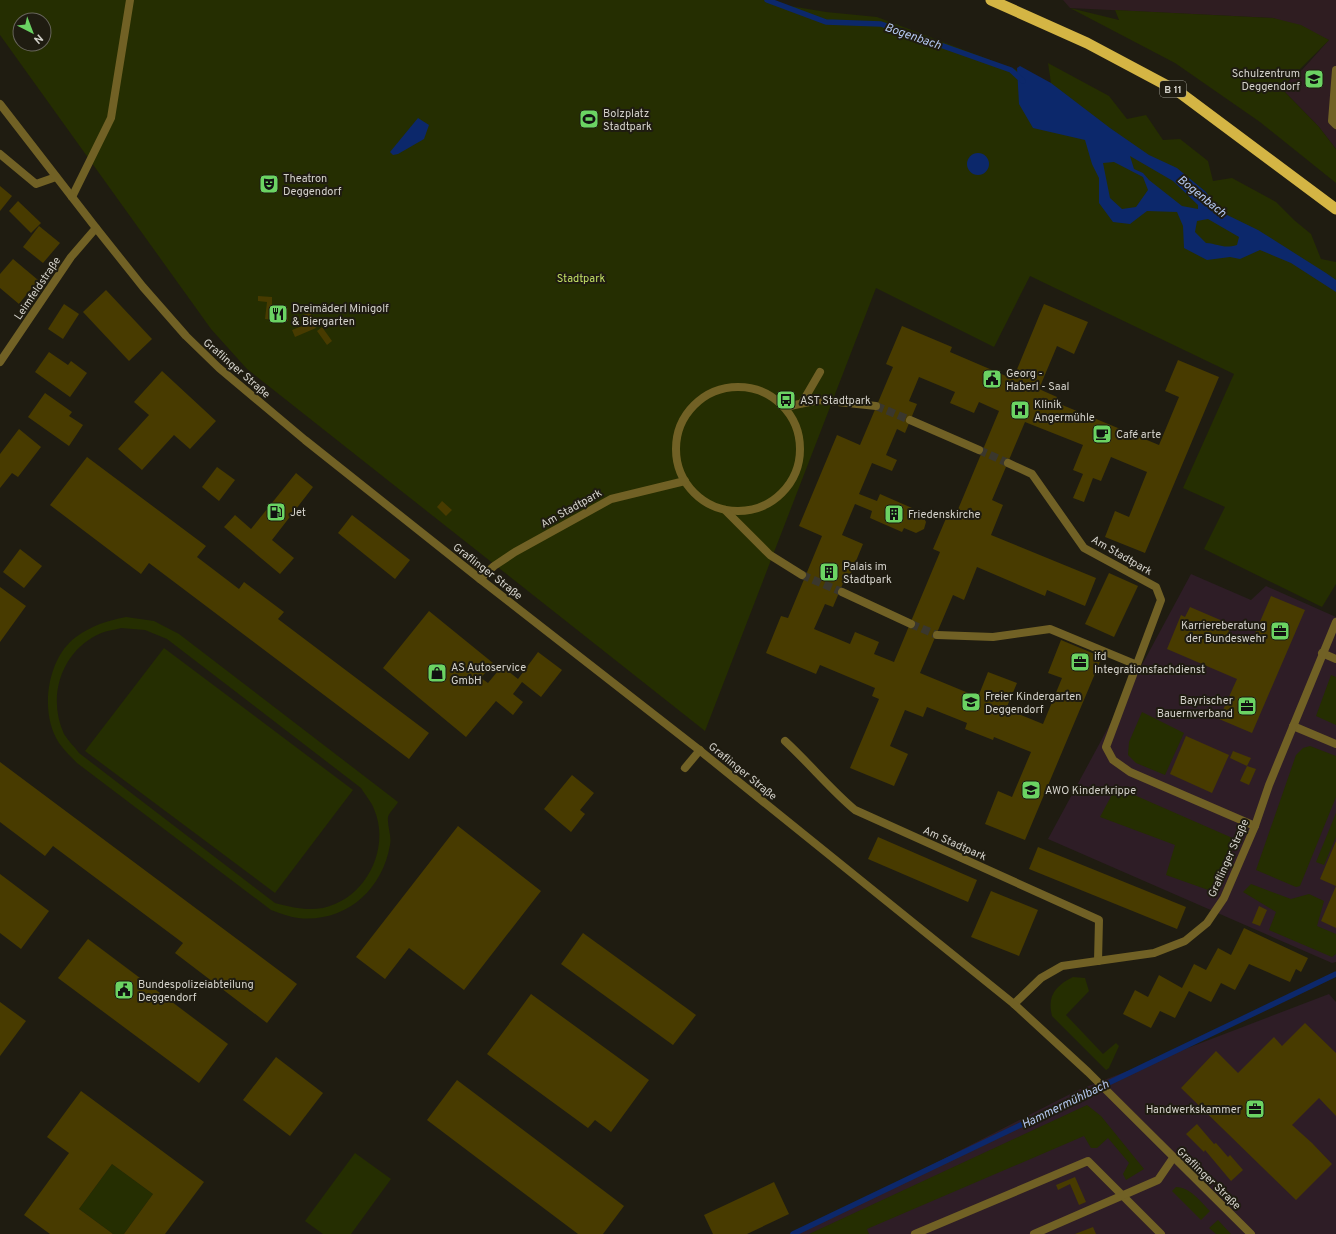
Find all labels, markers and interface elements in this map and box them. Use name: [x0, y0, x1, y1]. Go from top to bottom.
north arrow: [12, 12, 52, 52]
water label: Bogenbach: [882, 20, 943, 54]
text: N: [30, 31, 46, 47]
place label: Schulzentrum Deggendorf: [1232, 67, 1300, 94]
school or university icon: Schulzentrum Deggendorf: [1303, 68, 1325, 90]
road number: B 11: [1160, 81, 1186, 97]
place label: Bolzplatz Stadtpark: [603, 107, 652, 134]
sports icon: Bolzplatz Stadtpark: [578, 108, 600, 130]
place label: Theatron Deggendorf: [283, 172, 342, 199]
water label: Bogenbach: [1174, 172, 1230, 222]
theatre icon: Theatron Deggendorf: [258, 173, 280, 195]
street label: Leimfeldstraße: [12, 254, 64, 323]
park label: Stadtpark: [557, 272, 606, 286]
place label: Dreimäderl Minigolf & Biergarten: [292, 302, 389, 329]
restaurant icon: Dreimäderl Minigolf & Biergarten: [267, 303, 289, 325]
street label: Graflinger Straße: [200, 336, 273, 402]
place label: Georg - Haberl - Saal: [1006, 367, 1069, 394]
public building icon: Georg - Haberl - Saal: [981, 368, 1003, 390]
bus stop icon: AST Stadtpark: [775, 389, 797, 411]
place label: AST Stadtpark: [800, 394, 871, 408]
place label: Klinik Angermühle: [1034, 398, 1095, 425]
hospital icon: Klinik Angermühle: [1009, 399, 1031, 421]
cafe icon: Café arte: [1091, 423, 1113, 445]
place label: Café arte: [1116, 428, 1161, 442]
street label: Am Stadtpark: [538, 486, 605, 532]
fuel station icon: Jet: [265, 501, 287, 523]
building icon: Friedenskirche: [883, 503, 905, 525]
place label: Jet: [290, 506, 306, 520]
place label: Friedenskirche: [908, 508, 981, 522]
street label: Am Stadtpark: [1089, 533, 1155, 579]
street label: Graflinger Straße: [450, 540, 525, 603]
place label: Palais im Stadtpark: [843, 560, 892, 587]
building icon: Palais im Stadtpark: [818, 561, 840, 583]
place label: Karriereberatung der Bundeswehr: [1181, 619, 1267, 646]
office icon: Karriereberatung der Bundeswehr: [1269, 620, 1291, 642]
place label: ifd Integrationsfachdienst: [1094, 650, 1205, 677]
office icon: ifd Integrationsfachdienst: [1069, 651, 1091, 673]
place label: AS Autoservice GmbH: [451, 661, 526, 688]
shop icon: AS Autoservice GmbH: [426, 662, 448, 684]
place label: Freier Kindergarten Deggendorf: [985, 690, 1082, 717]
school or university icon: Freier Kindergarten Deggendorf: [960, 691, 982, 713]
place label: Bayrischer Bauernverband: [1157, 694, 1234, 721]
office icon: Bayrischer Bauernverband: [1236, 695, 1258, 717]
street label: Graflinger Straße: [705, 740, 780, 804]
school or university icon: AWO Kinderkrippe: [1020, 779, 1042, 801]
place label: AWO Kinderkrippe: [1045, 784, 1136, 798]
street label: Graflinger Straße: [1205, 817, 1252, 900]
street label: Am Stadtpark: [921, 824, 989, 864]
place label: Bundespolizeiabteilung Deggendorf: [138, 978, 254, 1005]
public building icon: Bundespolizeiabteilung Deggendorf: [113, 979, 135, 1001]
water label: Hammermühlbach: [1019, 1077, 1112, 1133]
office icon: Handwerkskammer: [1244, 1098, 1266, 1120]
place label: Handwerkskammer: [1146, 1103, 1242, 1117]
street label: Graflinger Straße: [1173, 1144, 1243, 1213]

